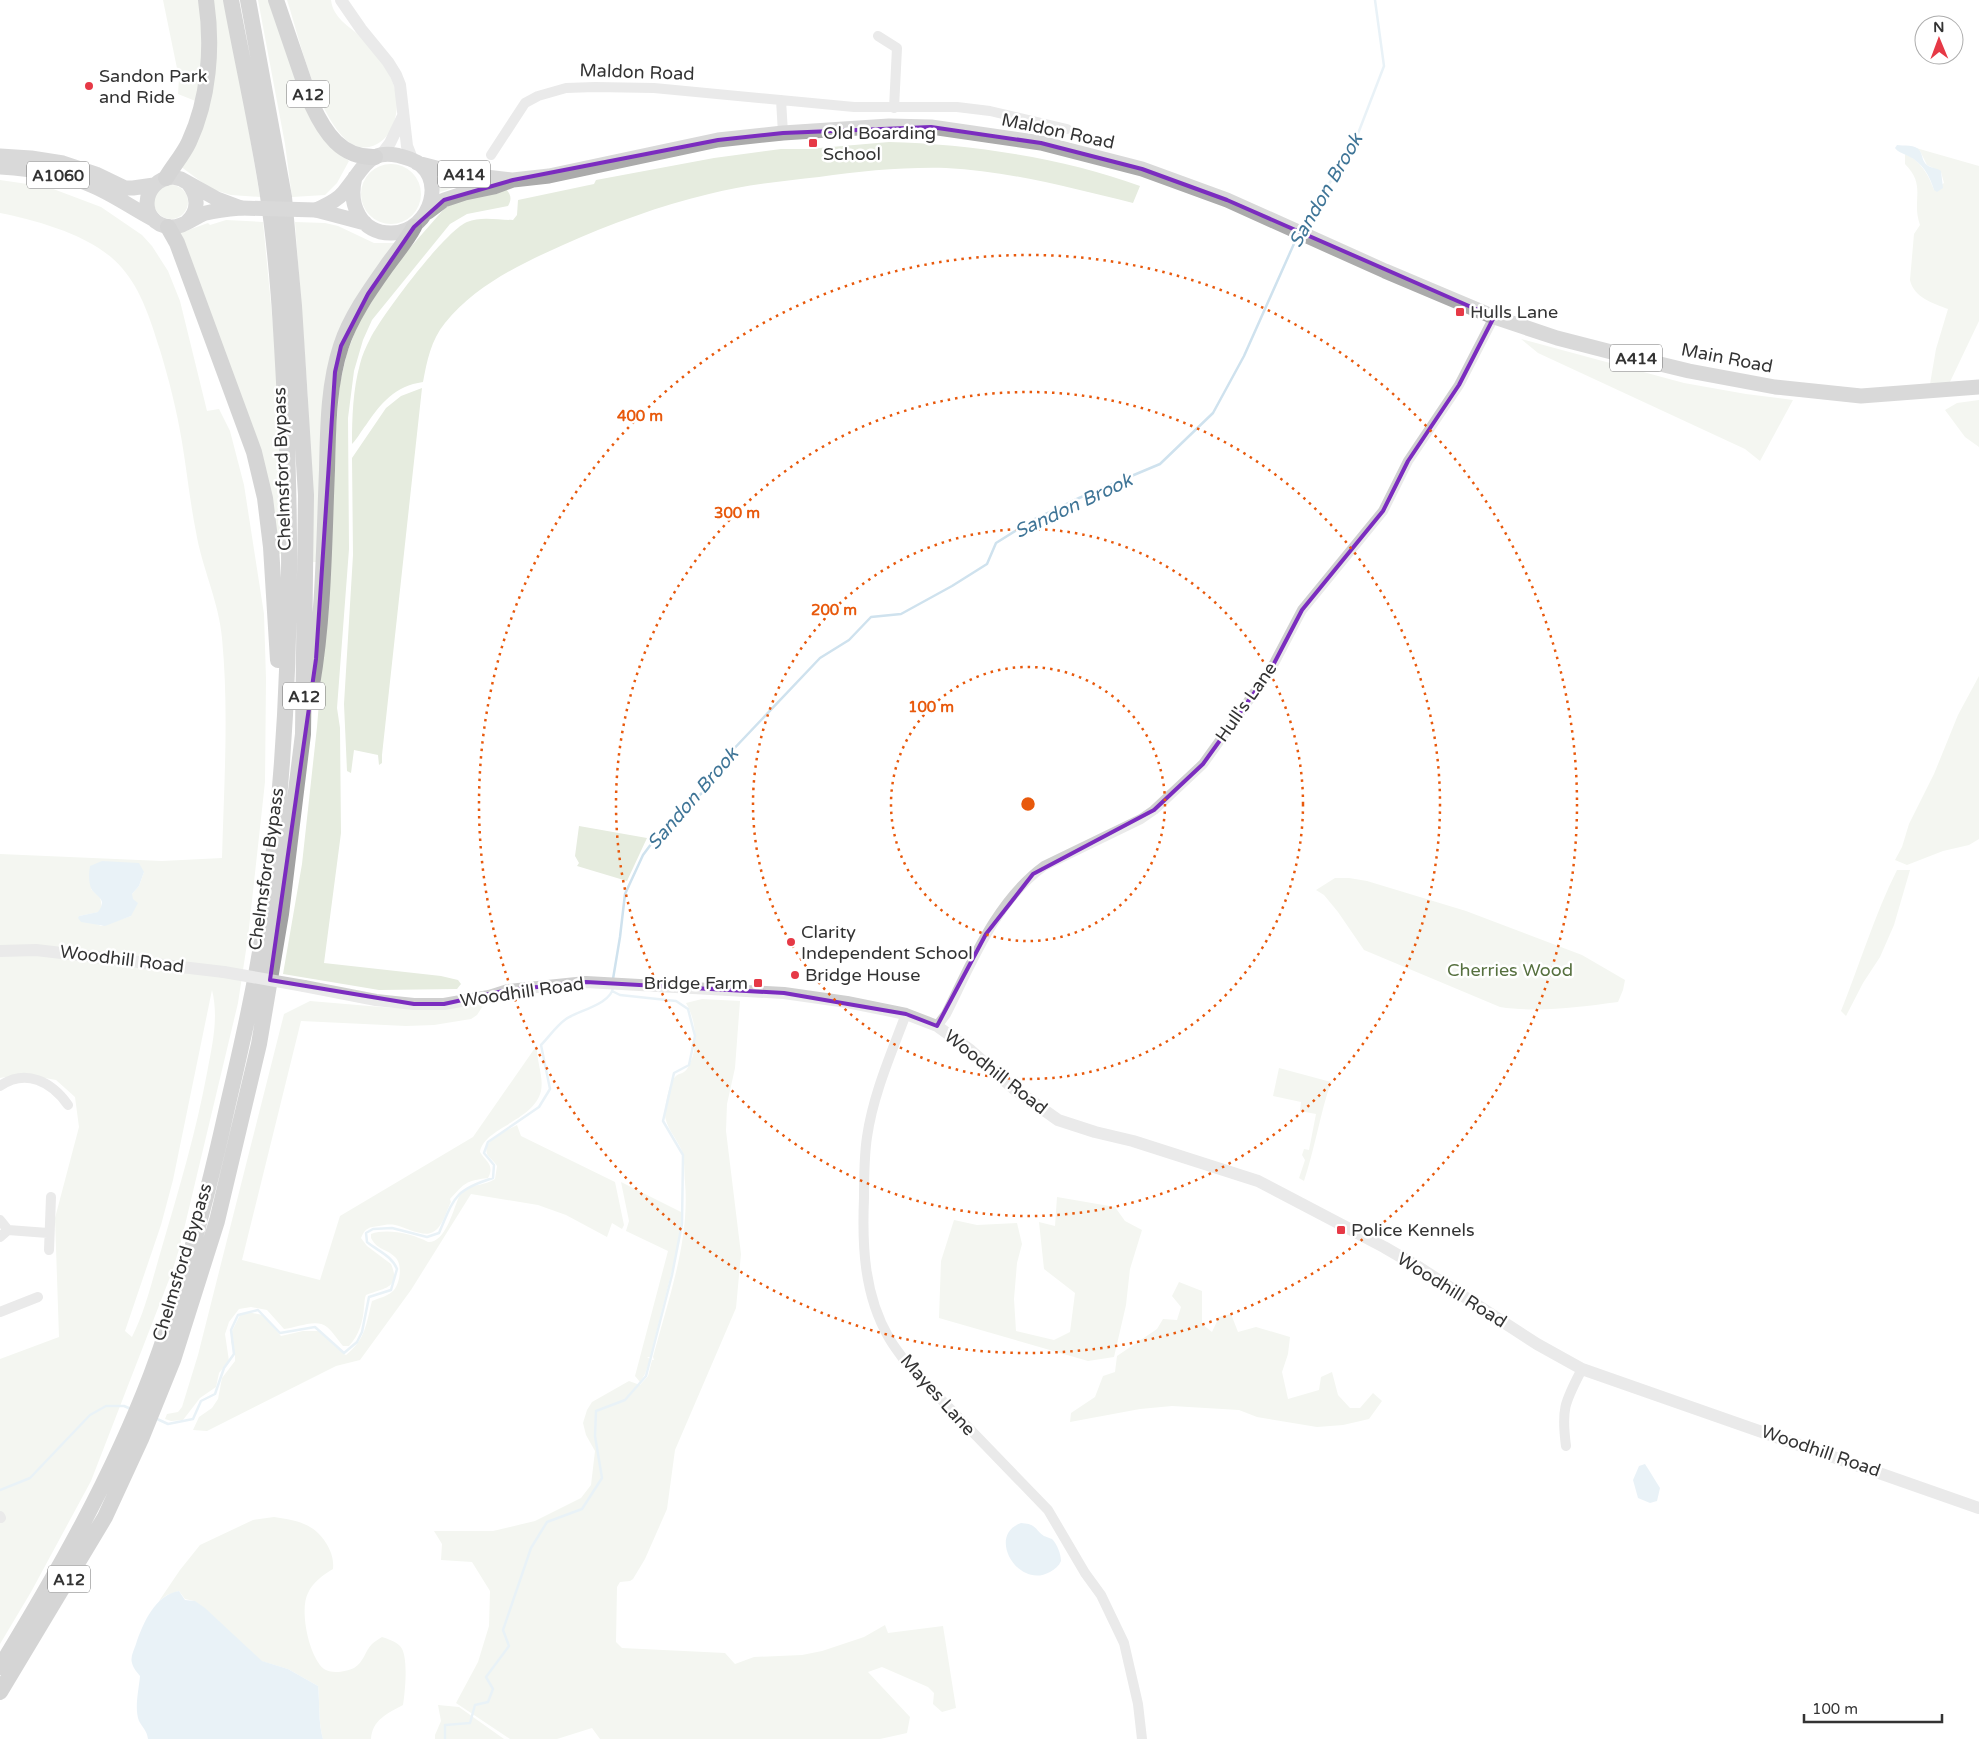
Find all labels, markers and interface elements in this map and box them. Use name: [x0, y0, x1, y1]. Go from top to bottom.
north arrow: [1914, 15, 1964, 65]
text: N: [1933, 19, 1945, 36]
street label: Maldon Road: [579, 59, 695, 85]
place label: Sandon Park and Ride: [99, 65, 208, 108]
marker: Sandon Park and Ride: [83, 80, 95, 92]
road number: A12: [287, 80, 329, 108]
street label: Maldon Road: [999, 108, 1117, 154]
place label: Old Boarding School: [823, 122, 936, 165]
water label: Sandon Brook: [1284, 128, 1368, 251]
marker: Old Boarding School: [807, 137, 819, 149]
road number: A414: [438, 160, 490, 188]
road number: A1060: [27, 162, 89, 188]
place label: Hulls Lane: [1470, 301, 1558, 323]
marker: Hulls Lane: [1454, 306, 1466, 318]
street label: Main Road: [1679, 338, 1775, 378]
road number: A414: [1610, 344, 1662, 372]
street label: Chelmsford Bypass: [268, 387, 296, 551]
text: 400 m: [617, 407, 663, 425]
water label: Sandon Brook: [1011, 468, 1137, 543]
text: 300 m: [714, 504, 760, 522]
text: 200 m: [811, 601, 857, 619]
street label: Hull's Lane: [1211, 658, 1281, 746]
road number: A12: [283, 682, 325, 709]
text: 100 m: [908, 698, 954, 716]
water label: Sandon Brook: [643, 742, 744, 854]
street label: Chelmsford Bypass: [244, 786, 288, 952]
centre of rings: [1019, 795, 1037, 813]
place label: Clarity Independent School: [801, 921, 973, 964]
marker: Clarity Independent School: [785, 936, 797, 948]
street label: Woodhill Road: [59, 940, 185, 978]
park label: Cherries Wood: [1447, 959, 1573, 981]
place label: Bridge House: [805, 964, 920, 986]
marker: Bridge House: [789, 969, 801, 981]
street label: Woodhill Road: [459, 972, 585, 1012]
place label: Bridge Farm: [644, 972, 748, 994]
marker: Bridge Farm: [752, 977, 764, 989]
street label: Woodhill Road: [940, 1025, 1052, 1119]
street label: Chelmsford Bypass: [148, 1180, 216, 1344]
place label: Police Kennels: [1351, 1219, 1475, 1241]
marker: Police Kennels: [1335, 1224, 1347, 1236]
street label: Woodhill Road: [1393, 1248, 1511, 1332]
street label: Mayes Lane: [896, 1350, 980, 1440]
street label: Woodhill Road: [1758, 1420, 1884, 1482]
road number: A12: [48, 1566, 90, 1592]
scale bar: [1804, 1692, 1942, 1724]
text: 100 m: [1812, 1700, 1858, 1718]

